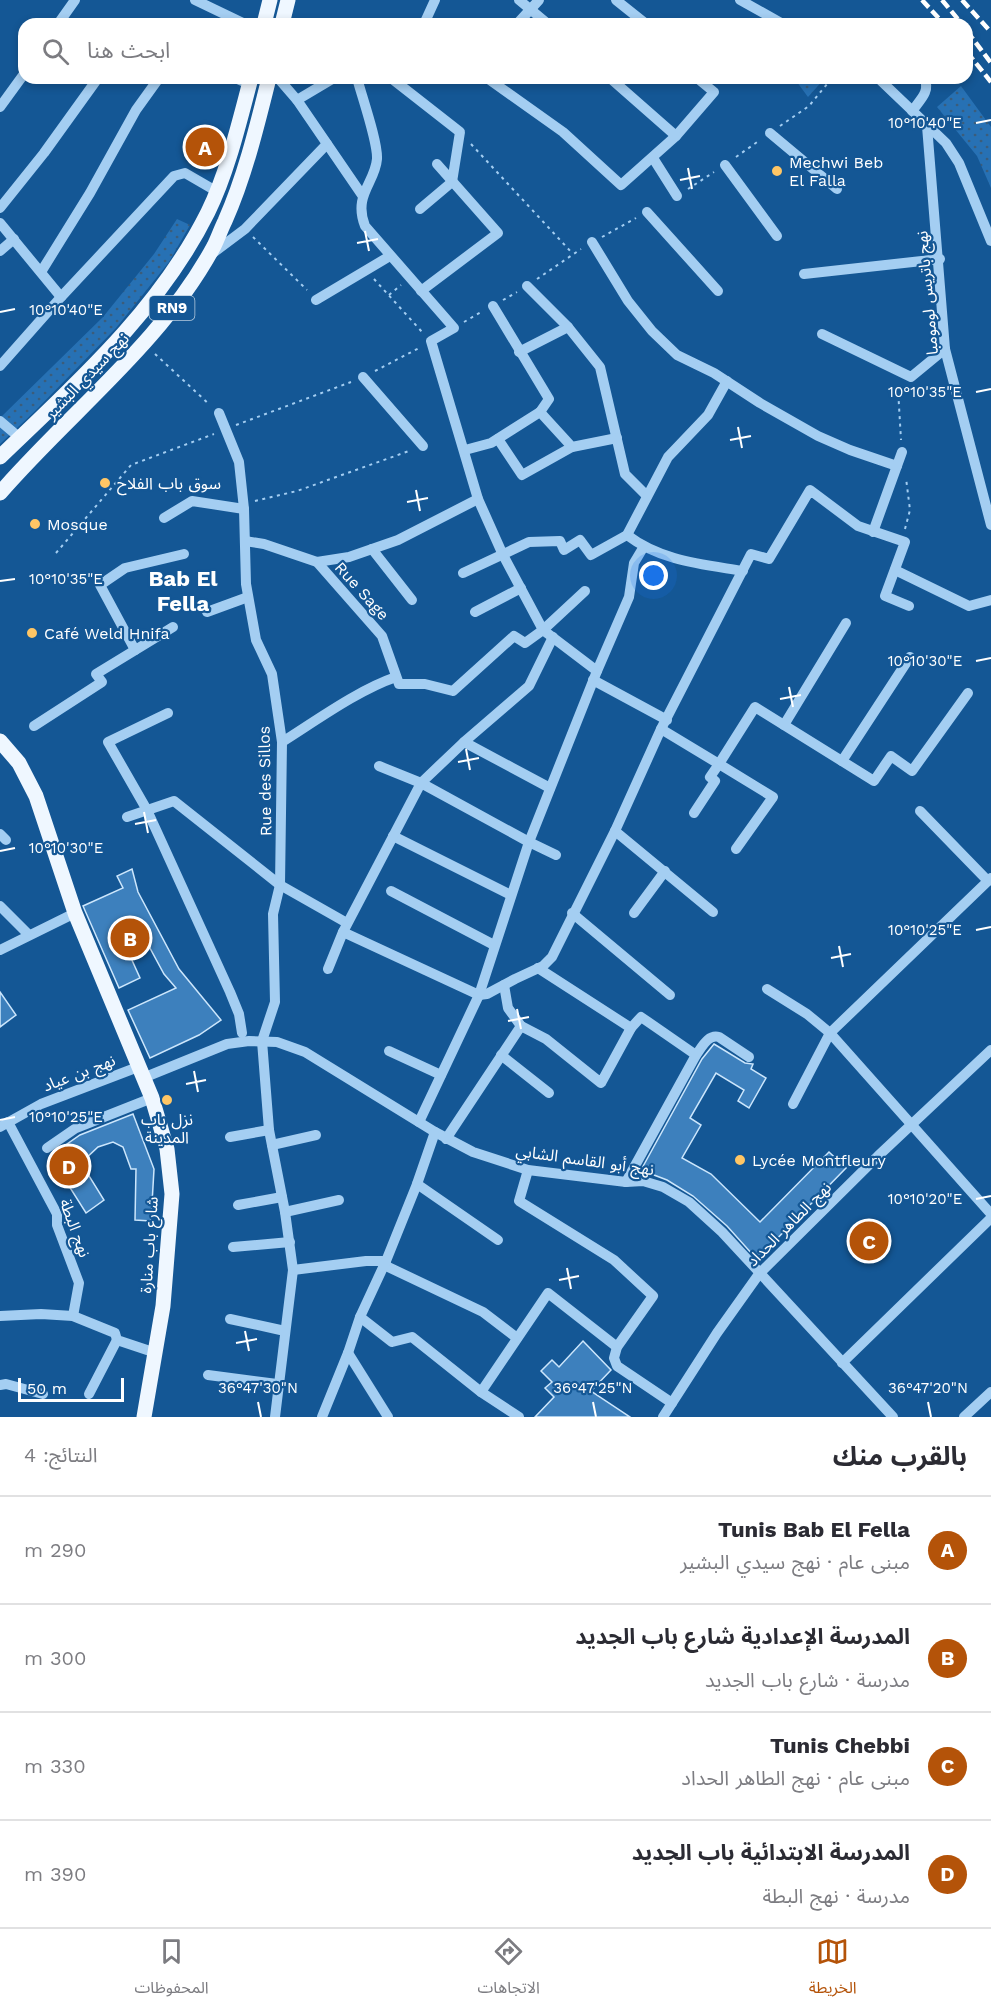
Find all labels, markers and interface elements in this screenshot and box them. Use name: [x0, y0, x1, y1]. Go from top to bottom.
search box: [18, 18, 973, 84]
icon: search: [39, 35, 72, 68]
text: ابحث هنا: [87, 38, 170, 63]
text: 10°10'40"E: [888, 114, 962, 132]
pin: A: [186, 124, 224, 170]
place label: Mechwi Beb El Falla: [789, 153, 883, 190]
marker: Mechwi Beb El Falla: [770, 164, 784, 178]
street label: نهج باتريس لومومبا: [912, 230, 945, 356]
road number: RN9: [150, 296, 195, 320]
text: 10°10'40"E: [29, 301, 103, 319]
street label: نهج سيدي البشير: [40, 329, 135, 426]
text: 10°10'35"E: [888, 383, 962, 401]
place label: سوق باب الفلاح: [117, 474, 221, 496]
marker: سوق باب الفلاح: [98, 476, 112, 490]
place label: Mosque: [47, 515, 108, 534]
marker: Mosque: [28, 517, 42, 531]
street label: Rue Sage: [331, 558, 393, 624]
your location: [639, 561, 668, 590]
district label: Bab El Fella: [149, 566, 218, 616]
text: 10°10'35"E: [29, 570, 103, 588]
place label: Café Weld Hnifa: [44, 624, 169, 643]
marker: Café Weld Hnifa: [25, 626, 39, 640]
text: 10°10'30"E: [888, 652, 962, 670]
street label: Rue des Sillos: [255, 726, 275, 836]
text: 10°10'30"E: [29, 839, 103, 857]
pin: B: [110, 916, 150, 960]
text: 10°10'25"E: [888, 921, 962, 939]
street label: نهج بن عياد: [40, 1051, 119, 1098]
marker: نزل باب المدينة: [160, 1093, 174, 1107]
text: 10°10'25"E: [29, 1108, 103, 1126]
place label: نزل باب المدينة: [141, 1110, 193, 1147]
street label: نهج أبو القاسم الشابي: [514, 1141, 655, 1182]
pin: D: [50, 1144, 88, 1188]
place label: Lycée Montfleury: [752, 1151, 886, 1170]
marker: Lycée Montfleury: [733, 1153, 747, 1167]
street label: نهج الطاهر الحداد: [743, 1178, 837, 1272]
text: 10°10'20"E: [888, 1190, 962, 1208]
street label: نهج البطة: [53, 1196, 94, 1261]
street label: شارع باب منارة: [136, 1196, 165, 1294]
pin: C: [850, 1218, 888, 1264]
scale bar: [18, 1375, 124, 1402]
text: 50 m: [27, 1379, 67, 1398]
text: 36°47'30"N: [218, 1379, 298, 1397]
text: 36°47'25"N: [553, 1379, 633, 1397]
text: 36°47'20"N: [888, 1379, 968, 1397]
text: بالقرب منك: [833, 1441, 967, 1471]
text: النتائج: 4: [24, 1443, 97, 1467]
text: Tunis Bab El Fella: [718, 1517, 910, 1542]
text: 290 m: [24, 1538, 86, 1562]
text: A: [941, 1538, 954, 1562]
text: مبنى عام · نهج سيدي البشير: [680, 1550, 910, 1574]
text: المدرسة الإعدادية شارع باب الجديد: [575, 1624, 910, 1649]
text: 300 m: [24, 1646, 86, 1670]
text: B: [941, 1646, 954, 1670]
text: مدرسة · شارع باب الجديد: [705, 1668, 910, 1692]
text: Tunis Chebbi: [770, 1733, 910, 1758]
text: 330 m: [24, 1754, 86, 1778]
text: C: [941, 1754, 954, 1778]
text: مبنى عام · نهج الطاهر الحداد: [681, 1766, 910, 1790]
text: المدرسة الابتدائية باب الجديد: [632, 1840, 910, 1865]
text: 390 m: [24, 1862, 86, 1886]
text: D: [940, 1862, 955, 1886]
text: مدرسة · نهج البطة: [763, 1884, 910, 1908]
tab: المحفوظات: [134, 1935, 209, 2005]
tab: الاتجاهات: [477, 1935, 540, 2005]
tab: الخريطة: [809, 1935, 857, 2005]

